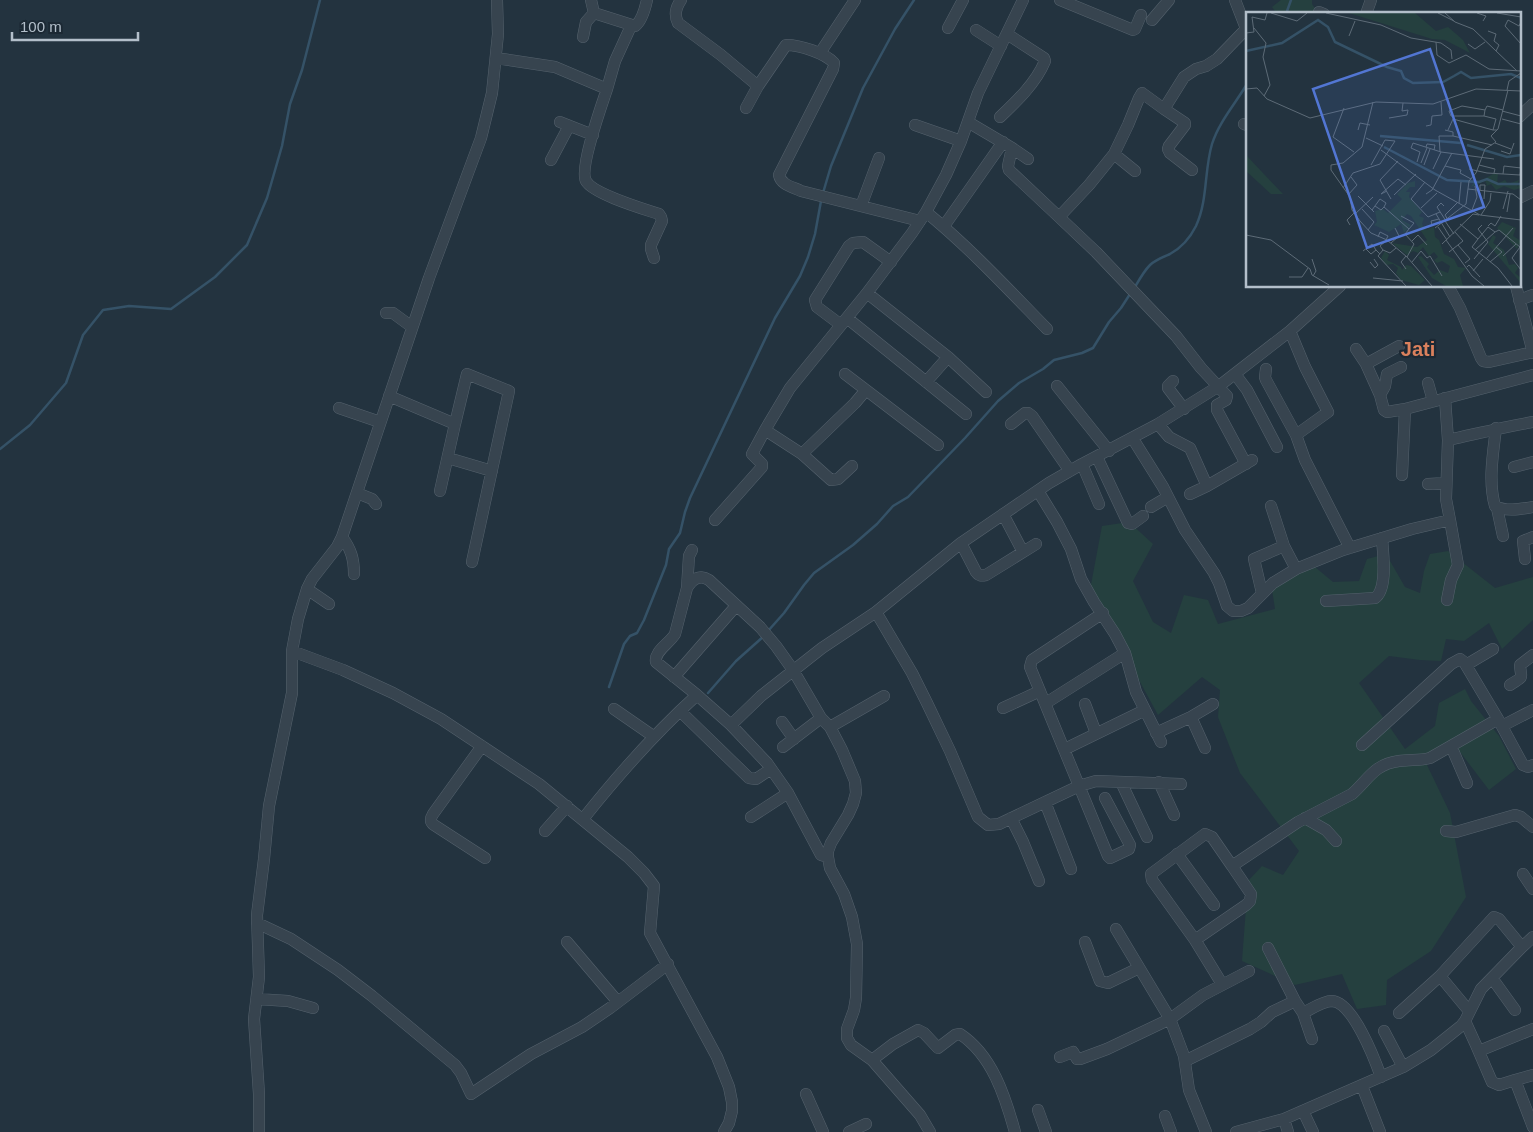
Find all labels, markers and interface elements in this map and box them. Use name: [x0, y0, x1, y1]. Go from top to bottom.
scale bar: [12, 10, 139, 42]
inset map: [1246, 12, 1520, 288]
text: 100 m: [20, 18, 62, 35]
district label: Jati: [1401, 338, 1435, 360]

